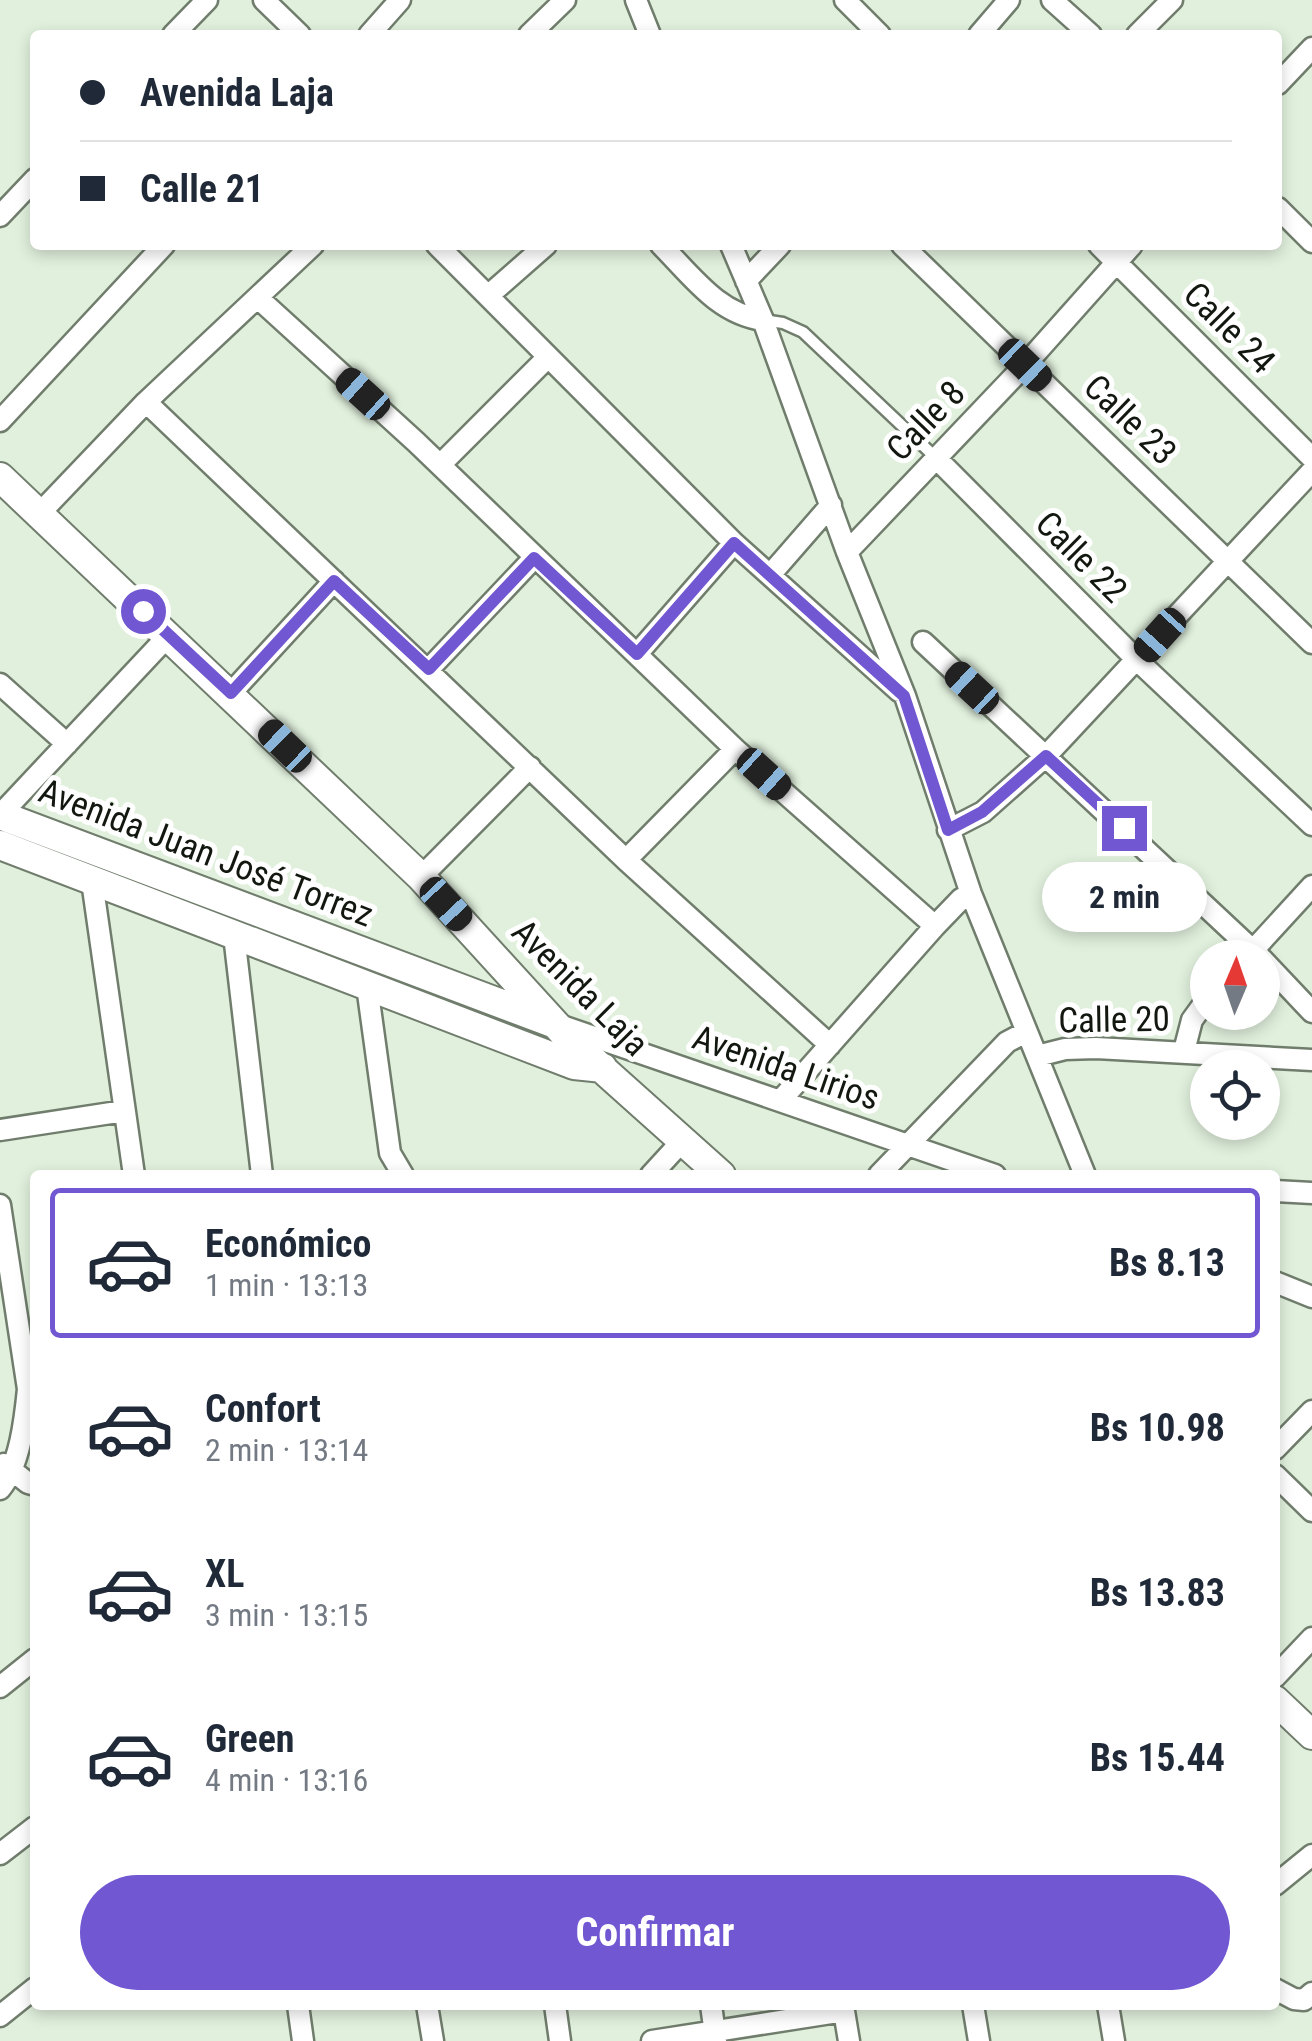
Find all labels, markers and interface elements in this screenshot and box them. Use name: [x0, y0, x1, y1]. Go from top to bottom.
text: Avenida Laja: [140, 71, 334, 115]
text: Calle 21: [140, 167, 264, 211]
street label: Calle 24: [1175, 274, 1283, 382]
car: [993, 333, 1057, 397]
car: [331, 363, 395, 425]
street label: Calle 23: [1076, 366, 1184, 474]
street label: Calle 8: [878, 373, 974, 469]
street label: Calle 22: [1027, 503, 1135, 611]
route start: [121, 589, 166, 634]
car: [1129, 603, 1191, 667]
car: [940, 657, 1004, 719]
car: [253, 714, 317, 778]
car: [732, 743, 796, 805]
street label: Avenida Juan José Torrez: [33, 770, 379, 936]
route end: [1102, 806, 1147, 851]
callout: 2 min: [1042, 863, 1206, 933]
car: [415, 872, 477, 936]
text: 2 min: [1089, 878, 1160, 916]
street label: Avenida Laja: [503, 911, 657, 1065]
north arrow: [1190, 940, 1280, 1030]
map controls: [1190, 940, 1280, 1140]
street label: Calle 20: [1058, 999, 1170, 1041]
street label: Avenida Lirios: [687, 1017, 885, 1119]
button: locate: [1190, 1050, 1280, 1140]
icon: car: [85, 1218, 175, 1308]
text: Económico: [205, 1222, 371, 1266]
text: Bs 8.13: [1109, 1241, 1225, 1285]
text: 1 min · 13:13: [205, 1266, 368, 1304]
icon: car: [85, 1383, 175, 1473]
text: Confort: [205, 1387, 321, 1431]
text: Bs 10.98: [1090, 1406, 1225, 1450]
text: 2 min · 13:14: [205, 1431, 368, 1469]
icon: car: [85, 1548, 175, 1638]
text: XL: [205, 1552, 244, 1596]
text: Bs 13.83: [1090, 1571, 1225, 1615]
text: 3 min · 13:15: [205, 1596, 368, 1634]
icon: car: [85, 1713, 175, 1803]
text: Green: [205, 1717, 295, 1761]
text: Bs 15.44: [1090, 1736, 1225, 1780]
text: 4 min · 13:16: [205, 1761, 368, 1799]
button: Confirmar: [80, 1875, 1230, 1990]

